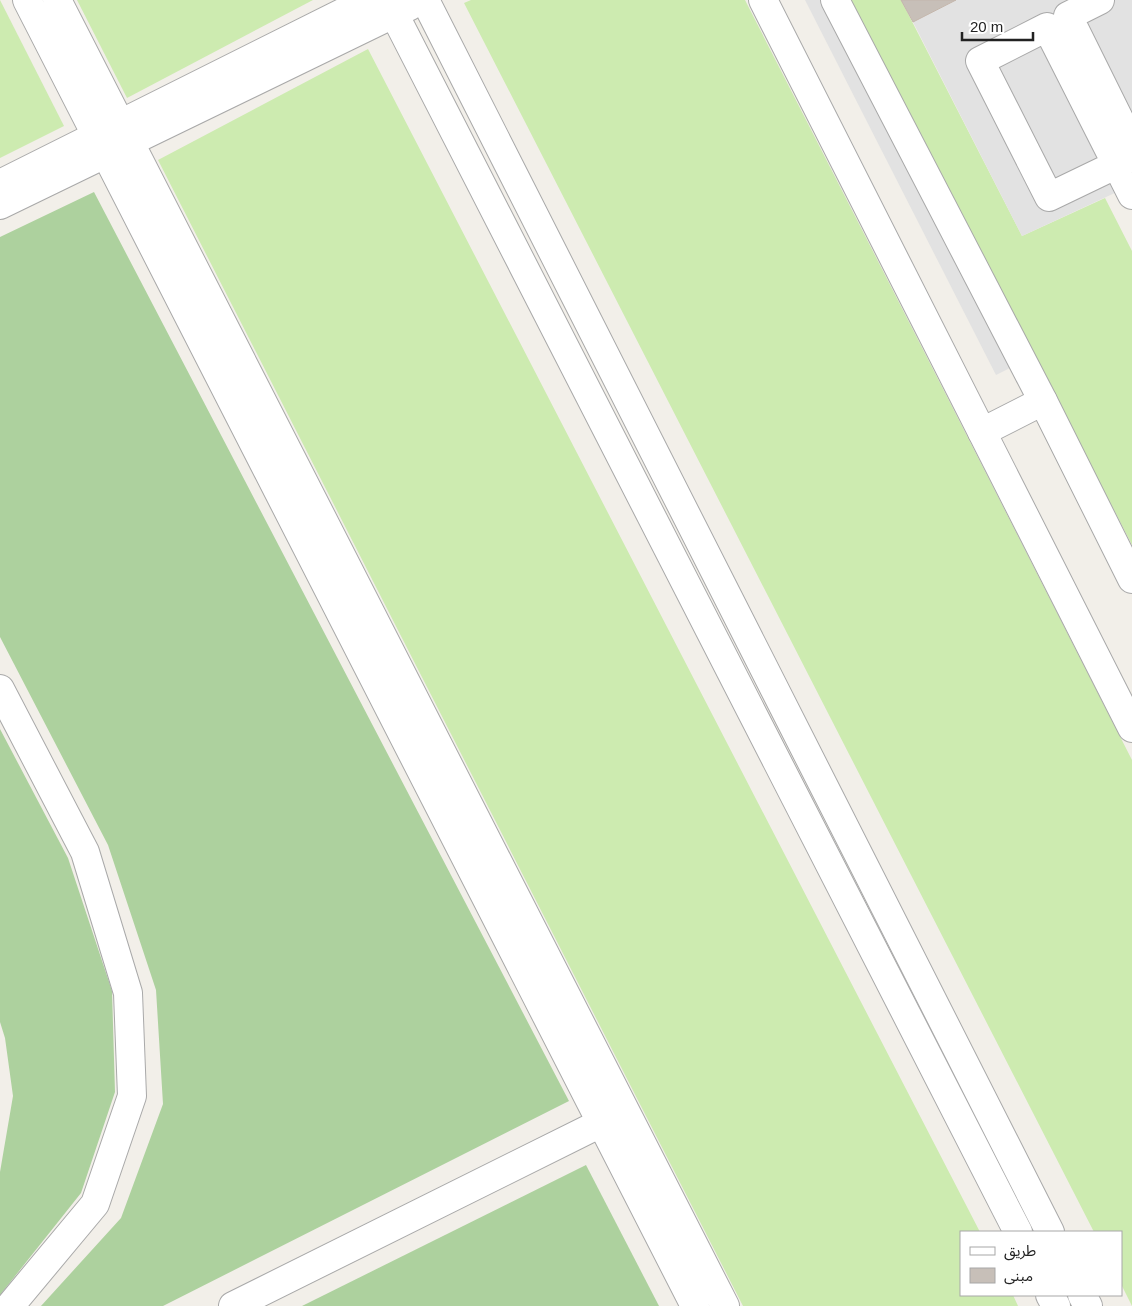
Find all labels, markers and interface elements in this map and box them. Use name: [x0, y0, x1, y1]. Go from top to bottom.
scale bar: [962, 10, 1033, 42]
text: 20 m: [970, 18, 1003, 35]
legend: [960, 1231, 1122, 1296]
text: طريق: [1004, 1242, 1036, 1261]
text: مبنى: [1004, 1267, 1033, 1285]

